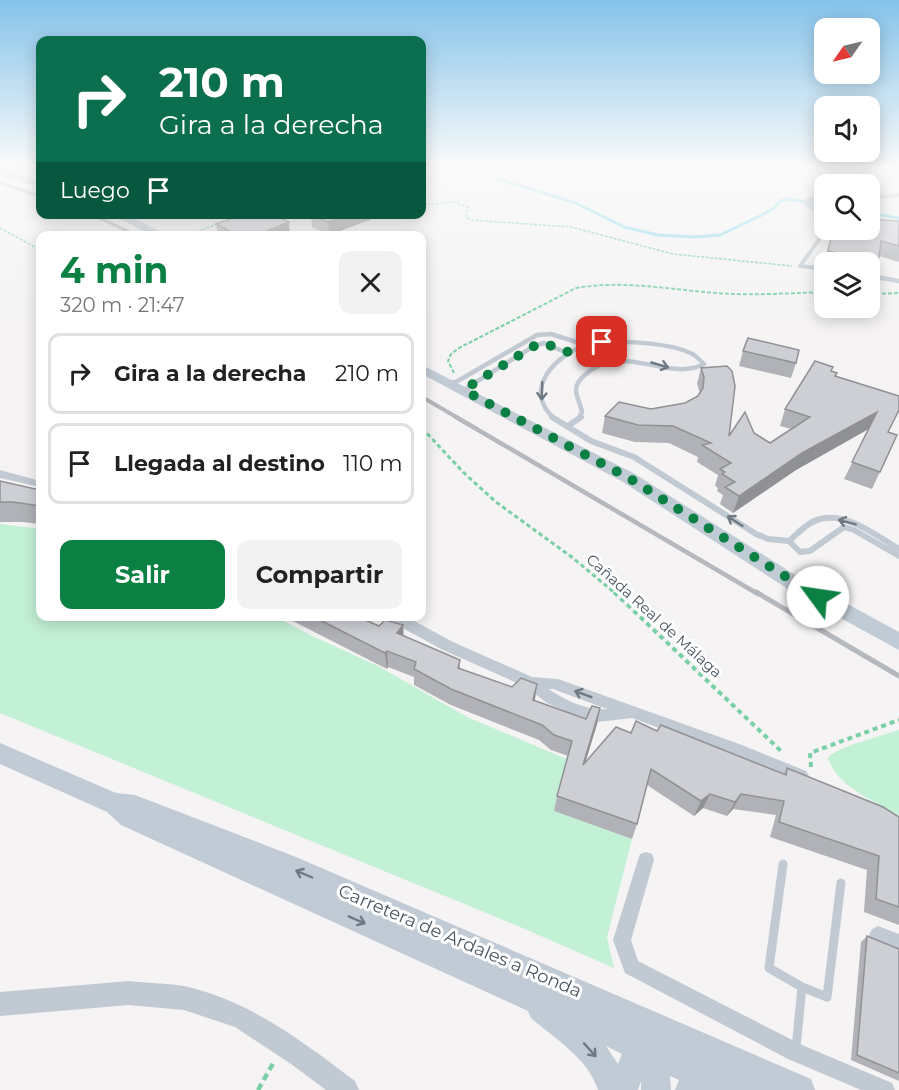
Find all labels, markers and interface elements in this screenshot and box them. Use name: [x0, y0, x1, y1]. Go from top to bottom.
north arrow: [814, 18, 880, 84]
map controls: [814, 18, 880, 318]
text: 210 m: [159, 56, 285, 108]
icon: right: [60, 60, 138, 138]
button: sound: [814, 96, 880, 162]
text: Gira a la derecha: [159, 108, 384, 141]
icon: arrive: [142, 174, 175, 207]
button: search: [814, 174, 880, 240]
text: Luego: [60, 177, 130, 204]
text: 4 min: [60, 248, 168, 292]
button: close: [339, 251, 402, 314]
button: layers: [814, 252, 880, 318]
text: 320 m · 21:47: [60, 293, 185, 317]
pin: [576, 316, 627, 367]
icon: arrive: [585, 325, 618, 358]
icon: right: [63, 357, 96, 390]
text: Gira a la derecha: [114, 360, 306, 387]
text: 210 m: [335, 360, 399, 387]
one-way arrow: [650, 360, 669, 371]
one-way arrow: [536, 381, 548, 400]
icon: arrive: [63, 447, 96, 480]
text: Llegada al destino: [114, 450, 325, 477]
text: 110 m: [343, 450, 403, 477]
one-way arrow: [727, 514, 744, 526]
one-way arrow: [838, 516, 857, 527]
button: Salir: [60, 540, 225, 609]
button: Compartir: [237, 540, 402, 609]
street label: Cañada Real de Málaga: [583, 550, 726, 682]
position arrow: [786, 565, 850, 629]
one-way arrow: [574, 688, 593, 699]
one-way arrow: [295, 867, 313, 878]
street label: Carretera de Ardales a Ronda: [335, 880, 585, 1002]
one-way arrow: [347, 915, 365, 926]
one-way arrow: [583, 1043, 597, 1058]

